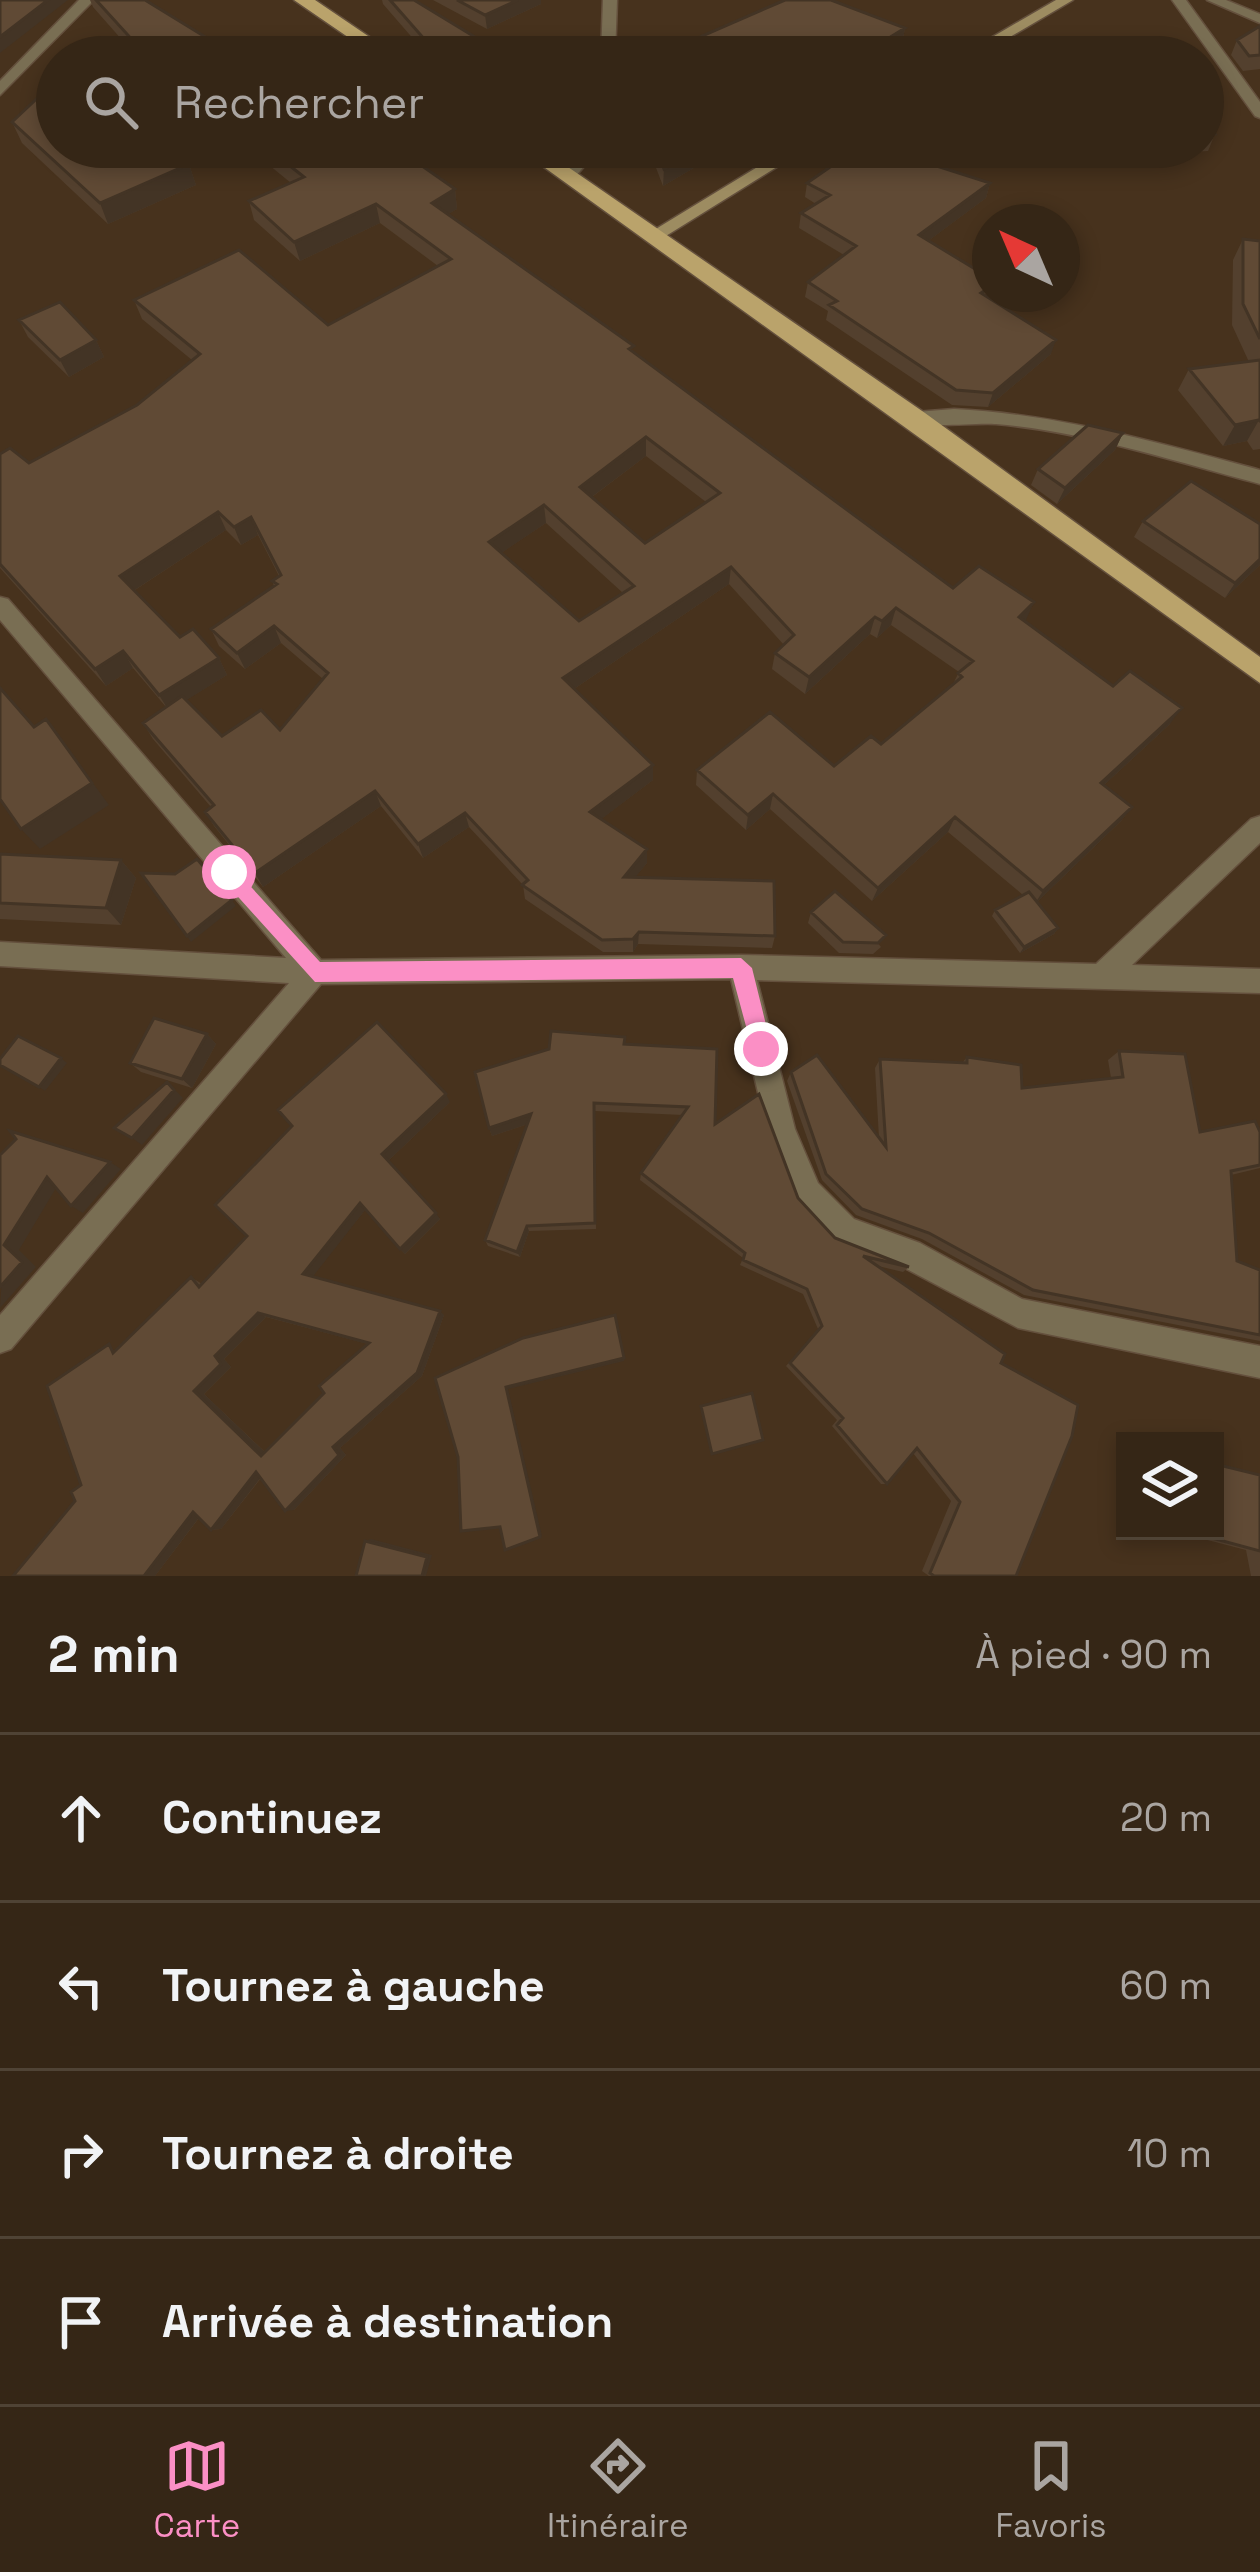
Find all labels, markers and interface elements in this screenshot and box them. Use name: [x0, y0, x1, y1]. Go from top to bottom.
search box: [36, 36, 1224, 168]
icon: search: [78, 69, 144, 135]
text: Rechercher: [174, 74, 424, 131]
north arrow: [972, 204, 1080, 312]
route start: [202, 845, 256, 899]
route end: [734, 1022, 788, 1076]
map controls: [1116, 1432, 1224, 1540]
button: layers: [1116, 1432, 1224, 1540]
text: 2 min: [48, 1622, 180, 1687]
text: À pied · 90 m: [975, 1630, 1212, 1679]
icon: ahead: [48, 1785, 114, 1851]
text: Continuez: [162, 1789, 382, 1846]
text: 20 m: [1120, 1793, 1212, 1842]
icon: left: [48, 1953, 114, 2019]
text: Tournez à gauche: [162, 1957, 545, 2014]
text: 60 m: [1120, 1961, 1212, 2010]
icon: right: [48, 2121, 114, 2187]
text: Tournez à droite: [162, 2125, 514, 2182]
text: 10 m: [1127, 2129, 1212, 2178]
icon: arrive: [48, 2289, 114, 2355]
text: Arrivée à destination: [162, 2293, 613, 2350]
tab: Carte: [153, 2433, 240, 2547]
tab: Itinéraire: [547, 2433, 689, 2547]
tab: Favoris: [995, 2433, 1107, 2547]

